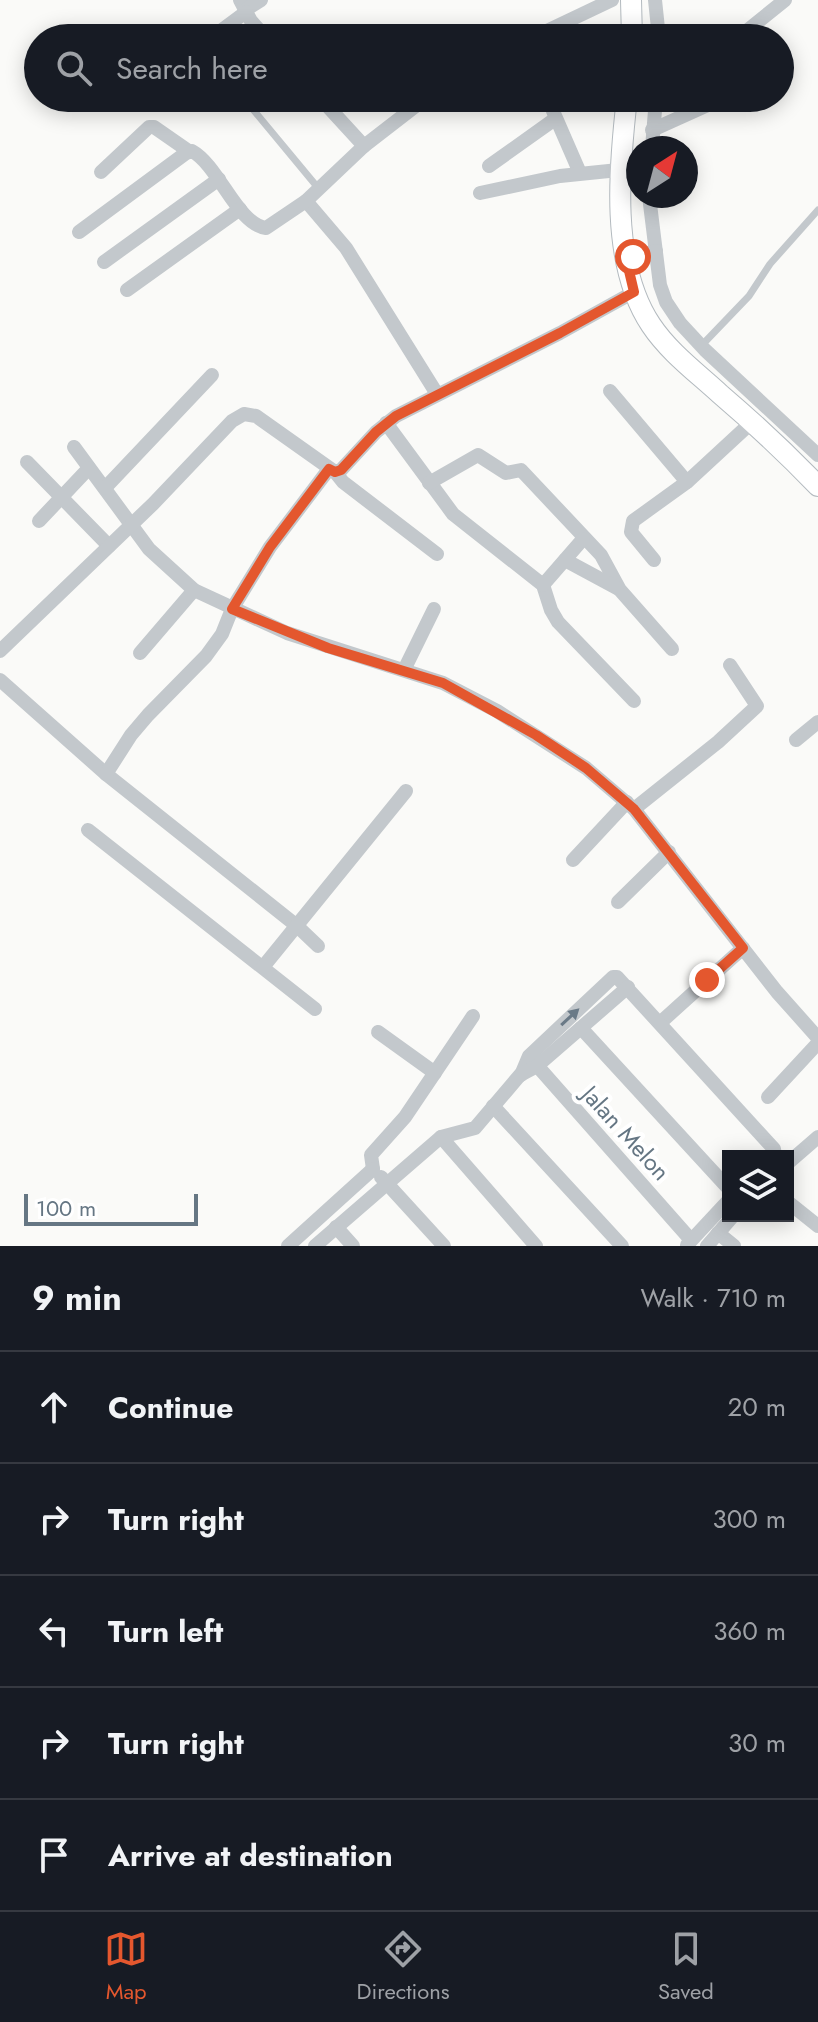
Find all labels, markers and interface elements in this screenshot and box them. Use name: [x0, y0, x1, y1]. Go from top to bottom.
search box: [24, 24, 794, 112]
icon: search: [52, 46, 96, 90]
text: Search here: [116, 47, 268, 90]
north arrow: [626, 136, 698, 208]
route start: [615, 239, 651, 275]
route end: [689, 962, 725, 998]
one-way arrow: [560, 1008, 579, 1026]
street label: Jalan Melon: [572, 1076, 678, 1188]
map controls: [722, 1150, 794, 1222]
button: layers: [722, 1150, 794, 1222]
scale bar: [24, 1190, 198, 1226]
text: 100 m: [36, 1192, 96, 1224]
text: 9 min: [32, 1274, 122, 1323]
text: Walk · 710 m: [641, 1279, 786, 1317]
icon: ahead: [32, 1385, 76, 1429]
text: Continue: [108, 1386, 234, 1429]
text: 20 m: [728, 1388, 786, 1426]
icon: right: [32, 1497, 76, 1541]
text: Turn right: [108, 1498, 244, 1541]
text: 300 m: [713, 1500, 786, 1538]
icon: left: [32, 1609, 76, 1653]
text: Turn left: [108, 1610, 223, 1653]
text: 360 m: [713, 1612, 786, 1650]
icon: right: [32, 1721, 76, 1765]
text: Turn right: [108, 1722, 244, 1765]
text: 30 m: [728, 1724, 786, 1762]
icon: arrive: [32, 1833, 76, 1877]
text: Arrive at destination: [108, 1834, 393, 1877]
tab: Map: [104, 1927, 148, 2007]
tab: Directions: [357, 1927, 450, 2007]
tab: Saved: [658, 1927, 714, 2007]

